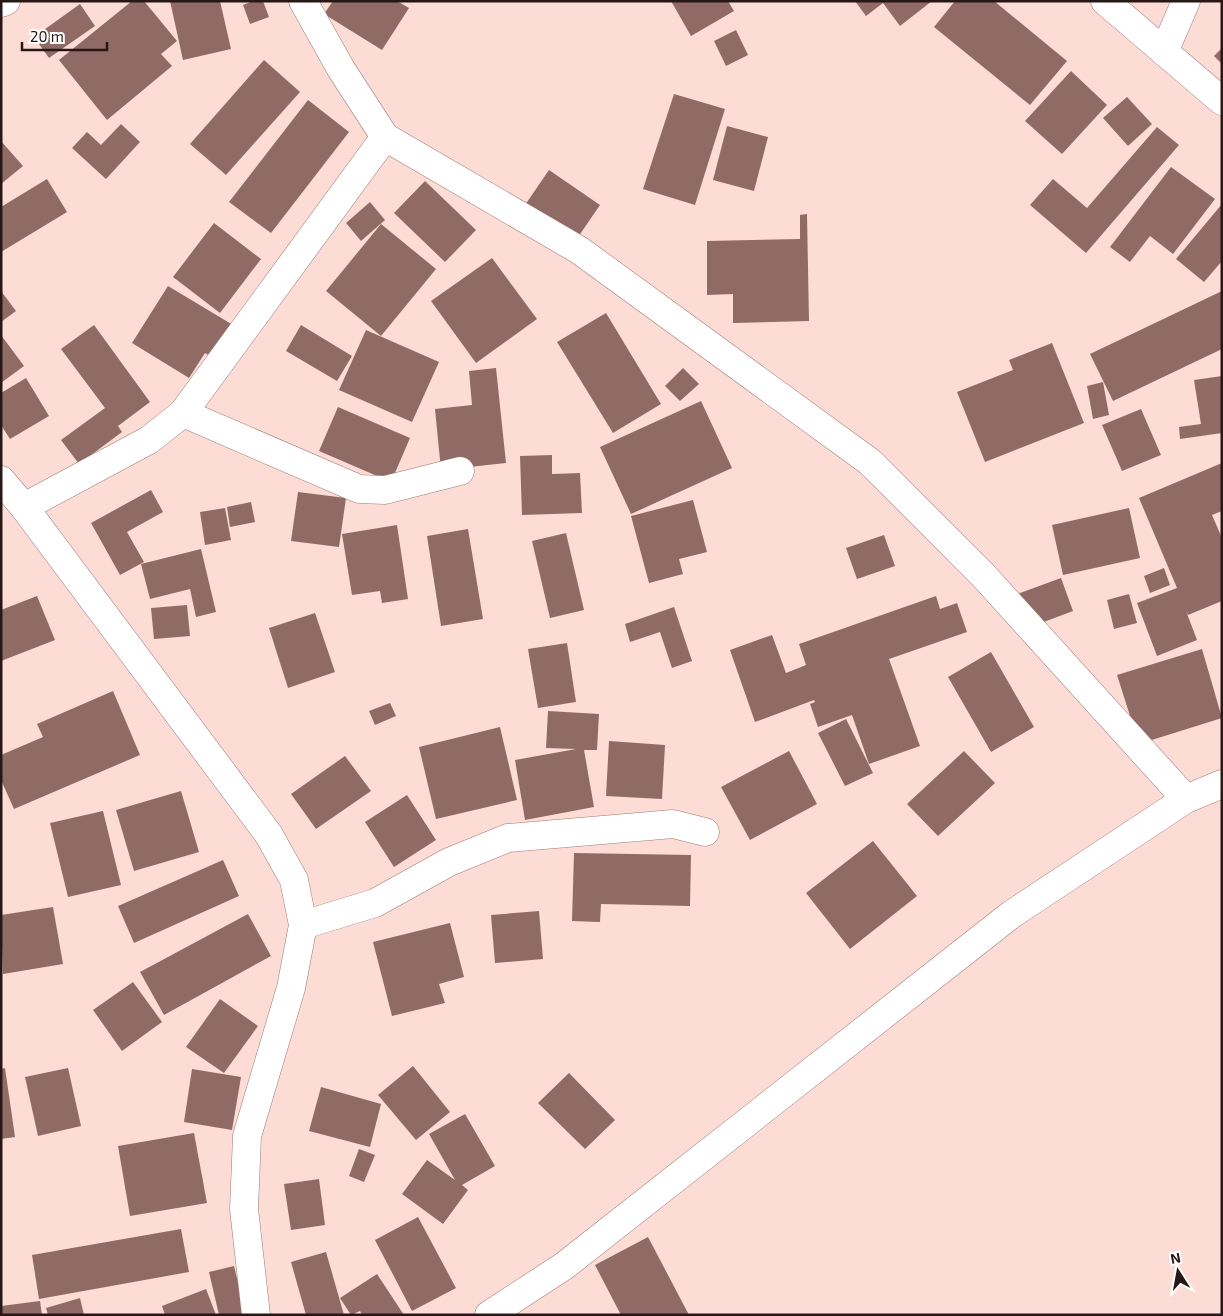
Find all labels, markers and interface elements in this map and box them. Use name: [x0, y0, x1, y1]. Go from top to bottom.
scale bar: [22, 20, 108, 52]
text: 20 m: [30, 27, 64, 45]
north arrow: [1153, 1246, 1203, 1296]
text: N: [1169, 1248, 1182, 1267]

